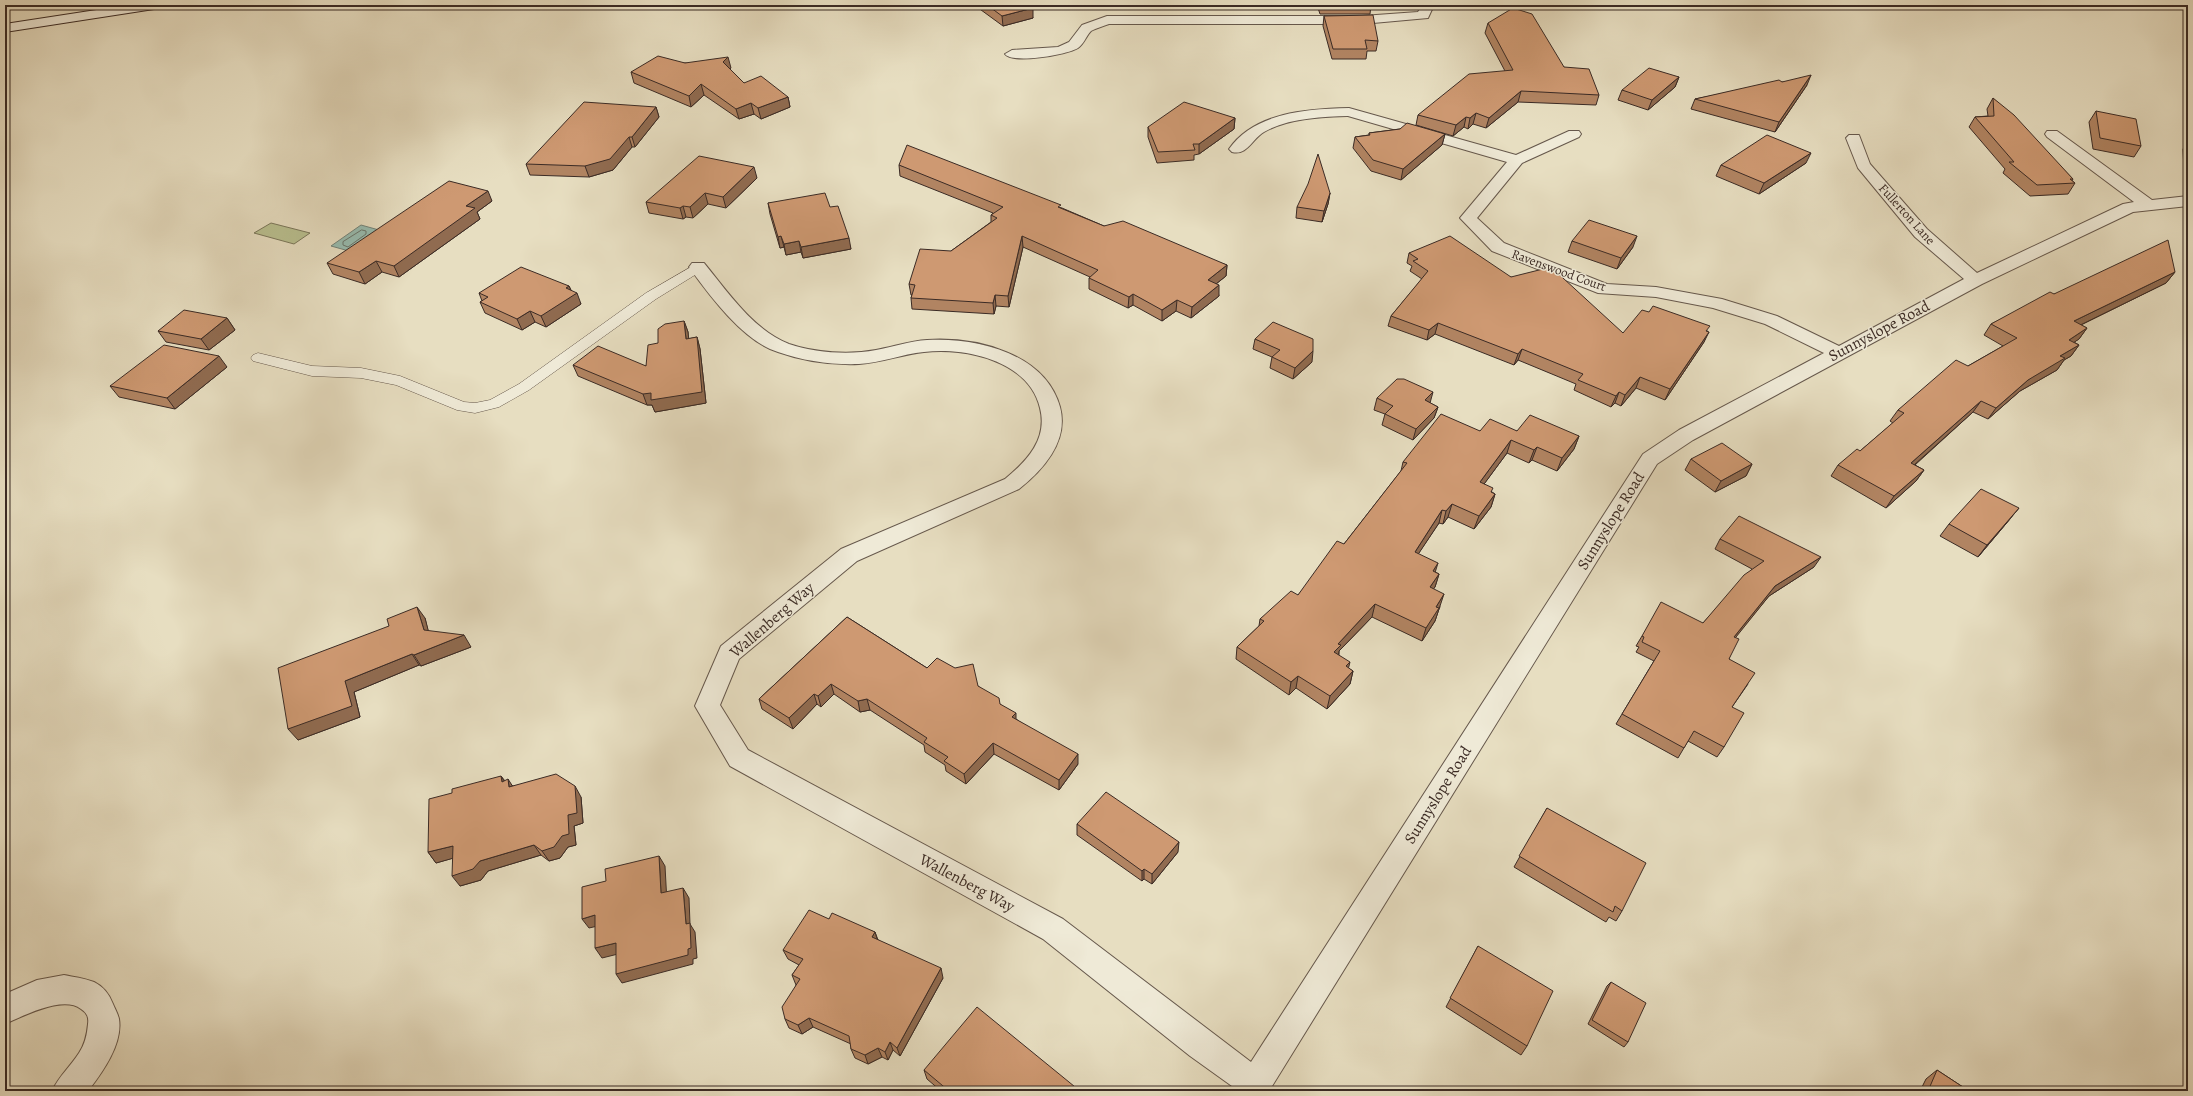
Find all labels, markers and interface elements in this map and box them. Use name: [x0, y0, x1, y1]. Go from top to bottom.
street label: Fullerton Lane: [1875, 180, 1939, 248]
street label: Ravenswood Court: [1509, 245, 1609, 295]
street label: Sunnyslope Road: [1824, 295, 1934, 367]
street label: Sunnyslope Road: [1572, 467, 1650, 574]
street label: Wallenberg Way: [724, 577, 820, 664]
street label: Sunnyslope Road: [1399, 741, 1477, 848]
street label: Wallenberg Way: [914, 848, 1019, 918]

